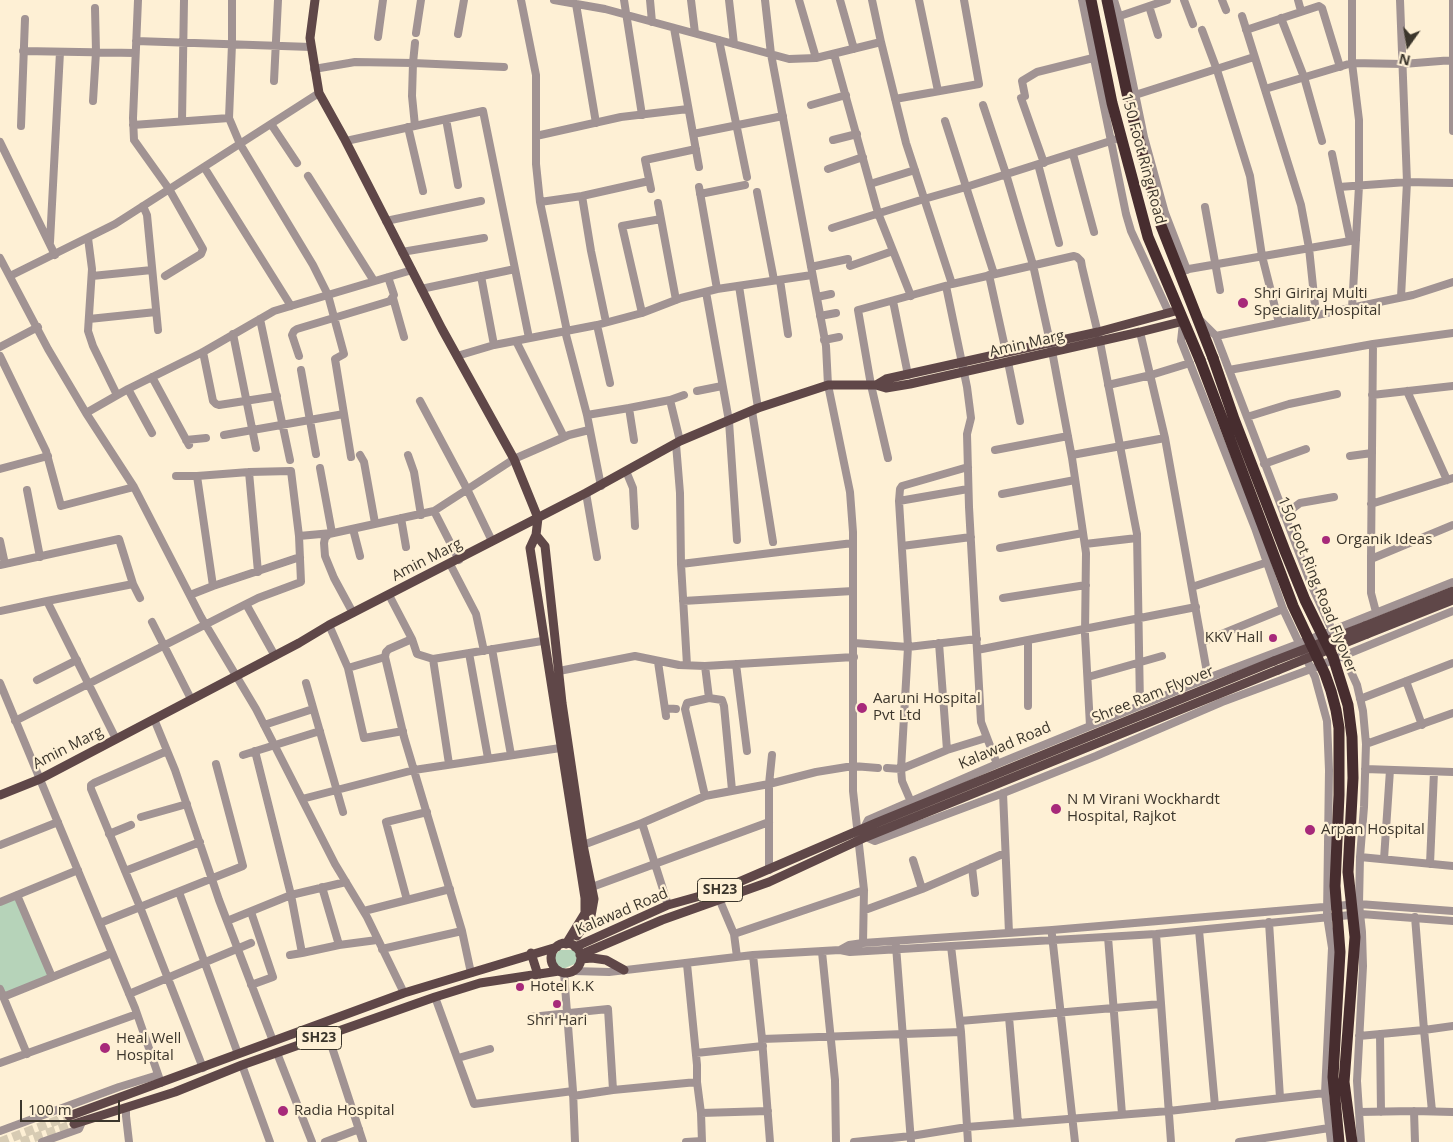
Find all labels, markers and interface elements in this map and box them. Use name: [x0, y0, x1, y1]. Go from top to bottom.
north arrow: [1383, 20, 1433, 70]
text: N: [1397, 50, 1412, 71]
street label: 150 Foot Ring Road: [1117, 92, 1169, 226]
place label: Shri Giriraj Multi Speciality Hospital: [1254, 285, 1381, 320]
marker: Shri Giriraj Multi Speciality Hospital: [1236, 296, 1250, 310]
street label: Amin Marg: [988, 327, 1066, 361]
street label: 150 Foot Ring Road Flyover: [1273, 494, 1361, 676]
place label: Organik Ideas: [1336, 531, 1432, 549]
marker: Organik Ideas: [1320, 534, 1332, 546]
street label: Amin Marg: [389, 535, 465, 585]
place label: KKV Hall: [1205, 629, 1263, 647]
marker: KKV Hall: [1267, 632, 1279, 644]
street label: Shree Ram Flyover: [1089, 662, 1217, 728]
place label: Aaruni Hospital Pvt Ltd: [873, 690, 981, 725]
marker: Aaruni Hospital Pvt Ltd: [855, 701, 869, 715]
street label: Kalawad Road: [956, 718, 1054, 774]
street label: Amin Marg: [30, 723, 106, 773]
place label: N M Virani Wockhardt Hospital, Rajkot: [1067, 791, 1220, 826]
marker: N M Virani Wockhardt Hospital, Rajkot: [1049, 802, 1063, 816]
place label: Arpan Hospital: [1321, 821, 1425, 839]
marker: Arpan Hospital: [1303, 823, 1317, 837]
road number: SH23: [698, 878, 742, 902]
street label: Kalawad Road: [573, 884, 671, 940]
place label: Hotel K.K: [530, 978, 594, 996]
marker: Hotel K.K: [514, 981, 526, 993]
marker: Shri Hari: [551, 998, 563, 1010]
place label: Shri Hari: [527, 1012, 587, 1030]
road number: SH23: [296, 1026, 342, 1050]
place label: Heal Well Hospital: [116, 1030, 181, 1065]
marker: Heal Well Hospital: [98, 1041, 112, 1055]
scale bar: [22, 1090, 122, 1122]
text: 100 m: [28, 1099, 72, 1119]
place label: Radia Hospital: [294, 1102, 394, 1120]
marker: Radia Hospital: [276, 1104, 290, 1118]

